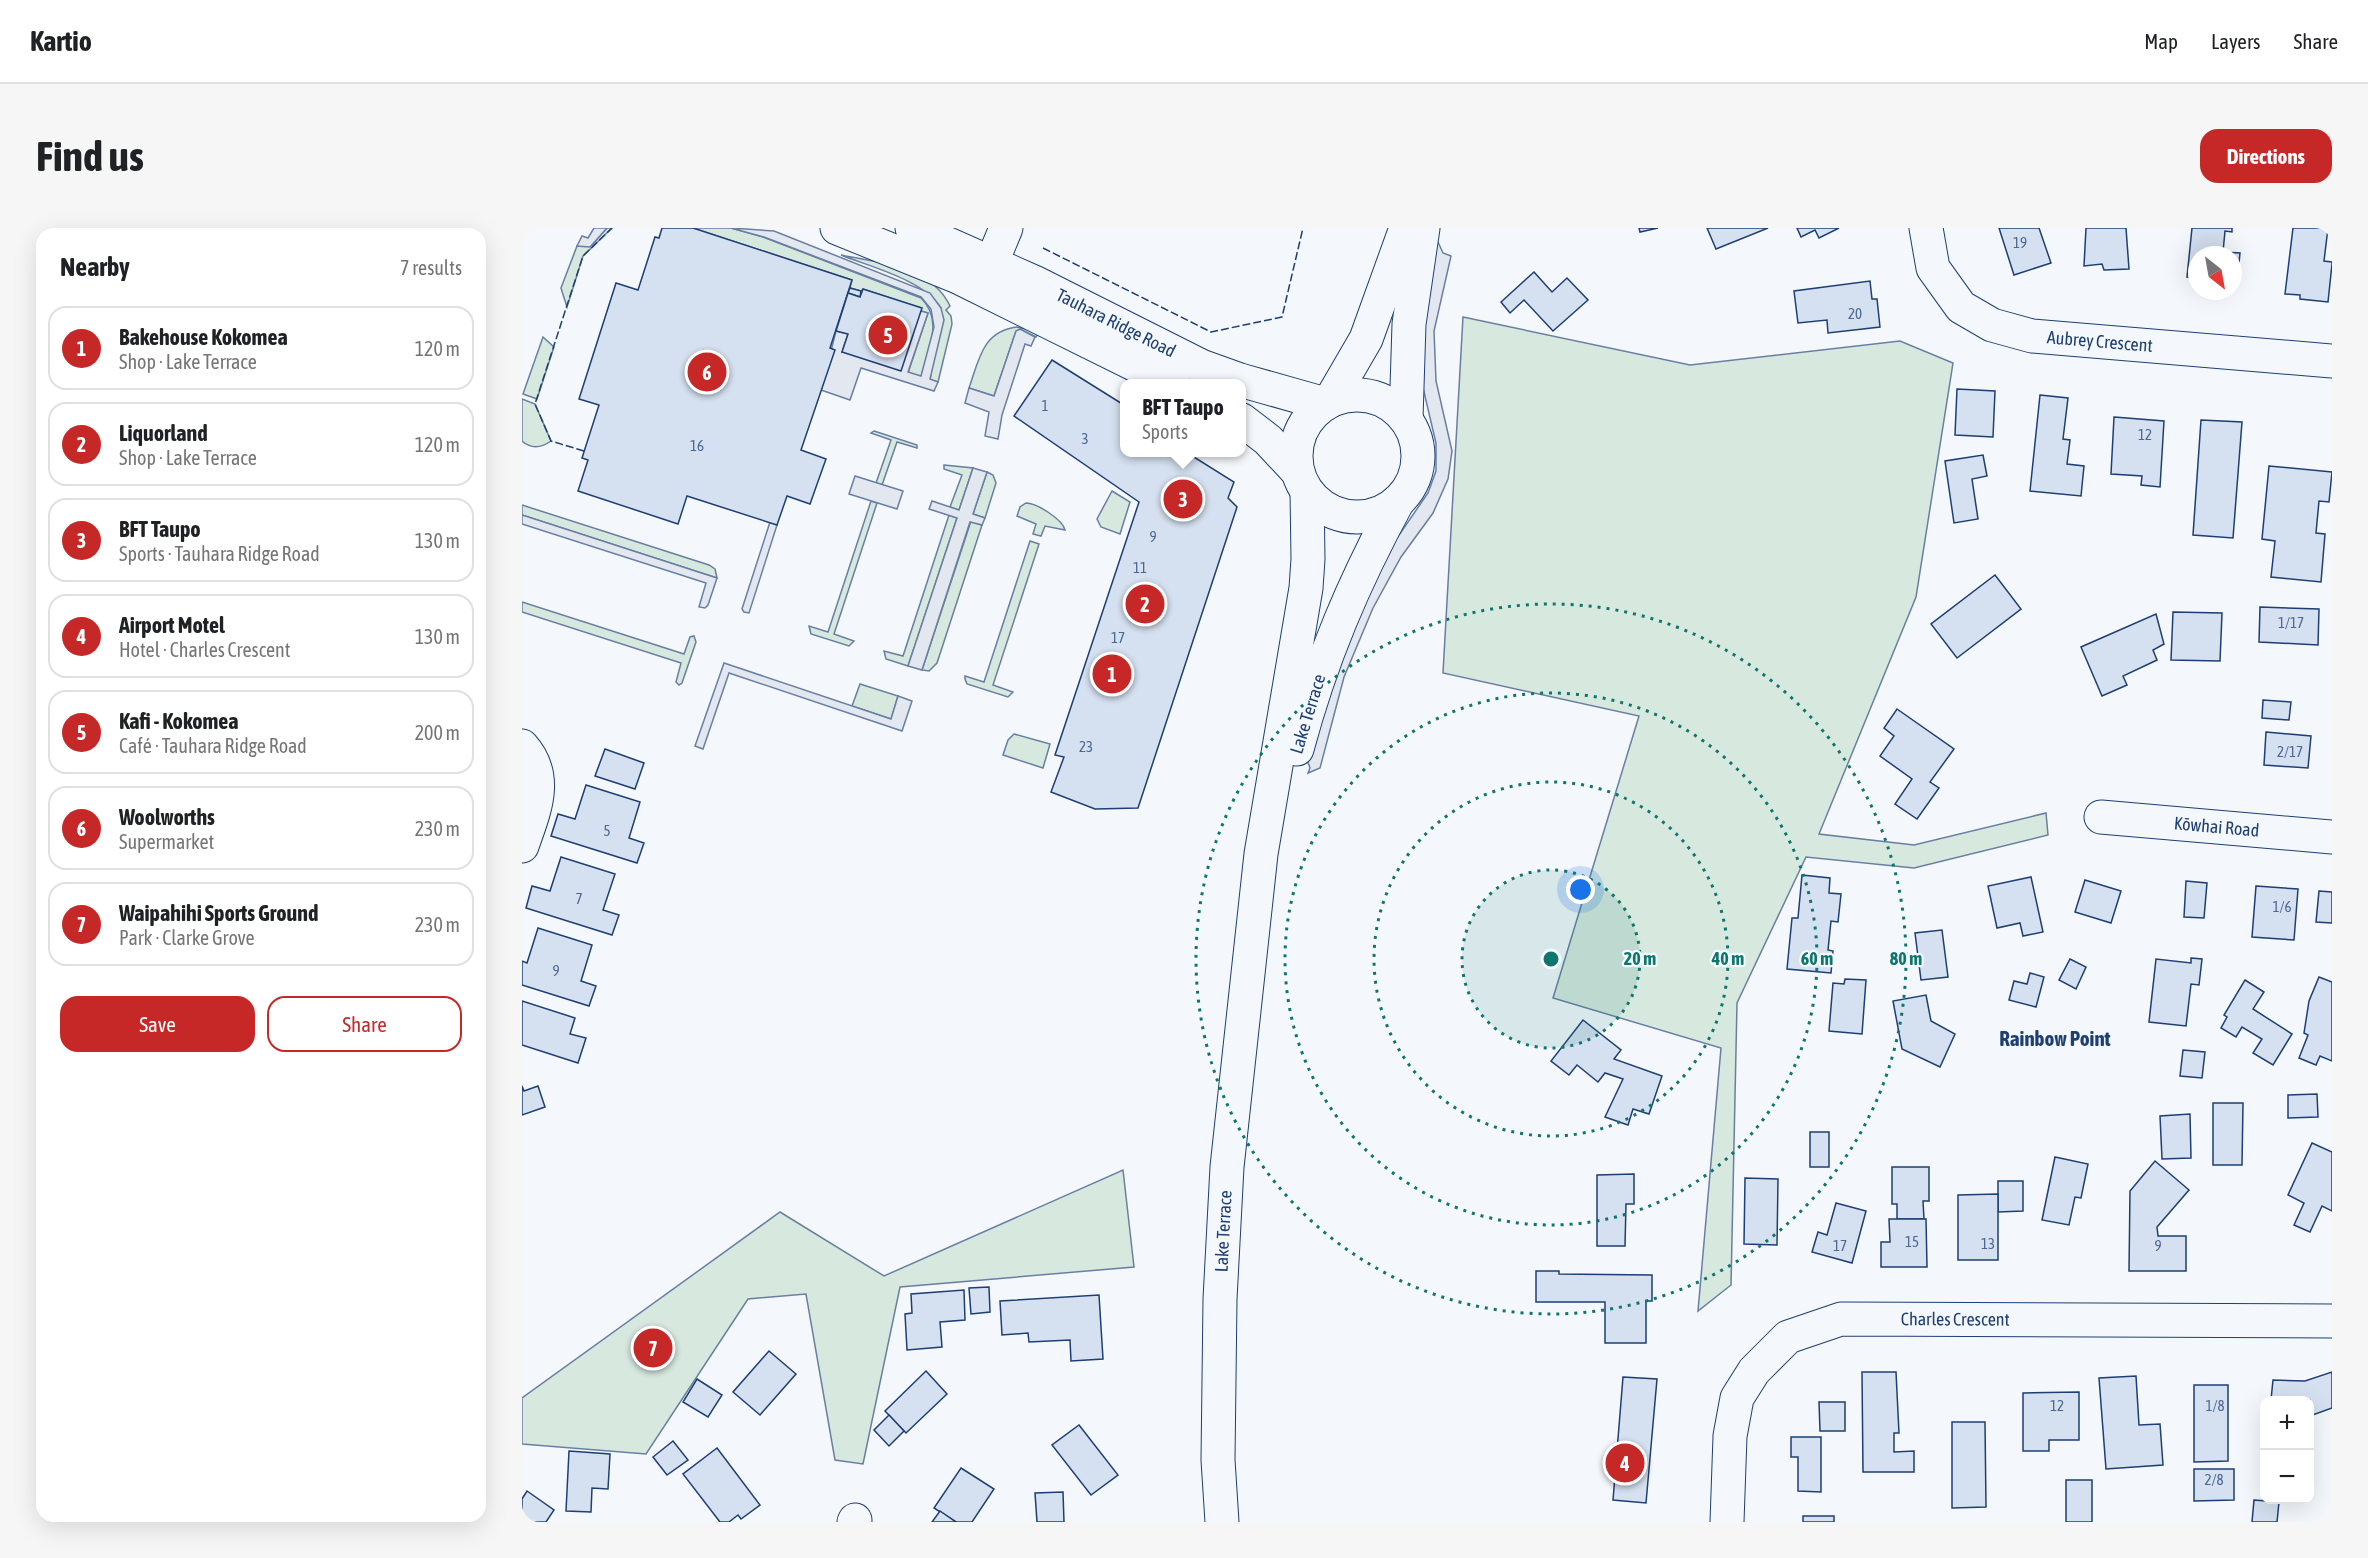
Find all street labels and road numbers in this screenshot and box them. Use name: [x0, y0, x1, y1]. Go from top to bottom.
street label: Tauhara Ridge Road: [1053, 284, 1179, 361]
street label: Aubrey Crescent: [2046, 326, 2154, 356]
street label: Lake Terrace: [1285, 672, 1330, 756]
street label: Kōwhai Road: [2173, 812, 2260, 841]
street label: Lake Terrace: [1210, 1190, 1236, 1273]
street label: Charles Crescent: [1901, 1308, 2010, 1330]

